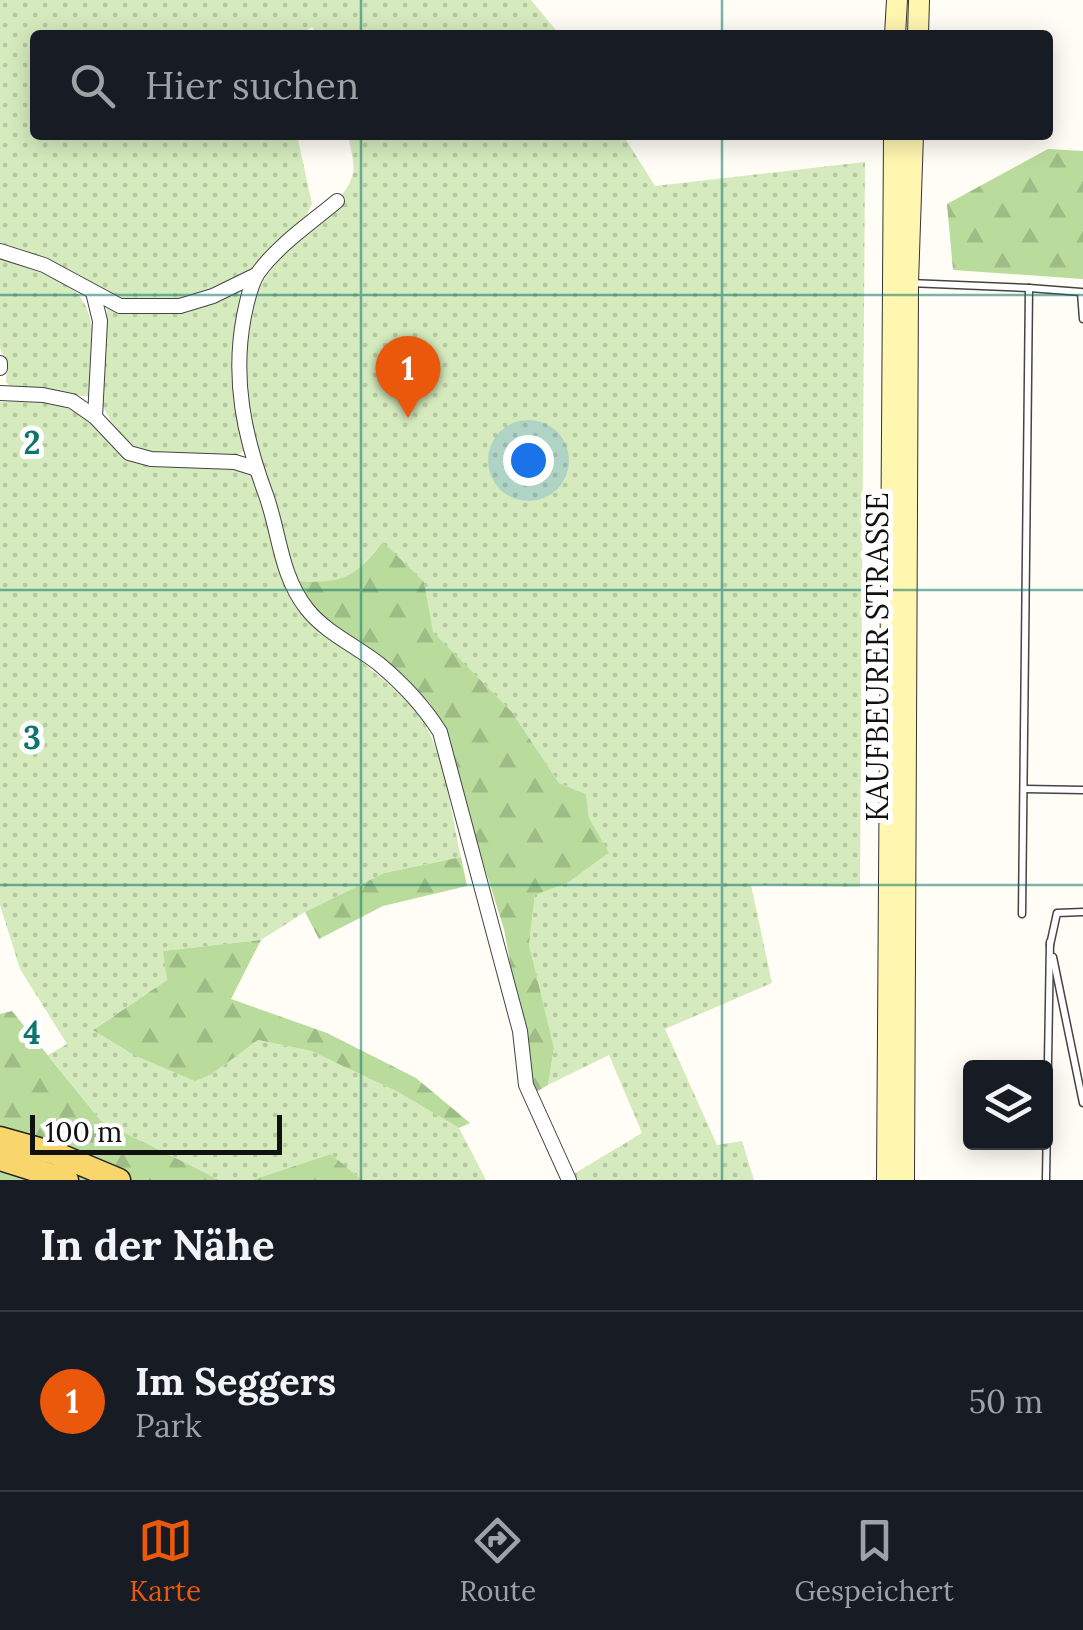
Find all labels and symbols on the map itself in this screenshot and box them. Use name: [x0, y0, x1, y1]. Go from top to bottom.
pin: 1: [376, 336, 440, 418]
text: 2: [23, 422, 41, 463]
your location: [503, 435, 554, 486]
street label: KAUFBEURER STRASSE: [858, 492, 896, 822]
text: 3: [23, 717, 41, 758]
text: 4: [23, 1012, 41, 1053]
scale bar: [30, 1110, 282, 1154]

